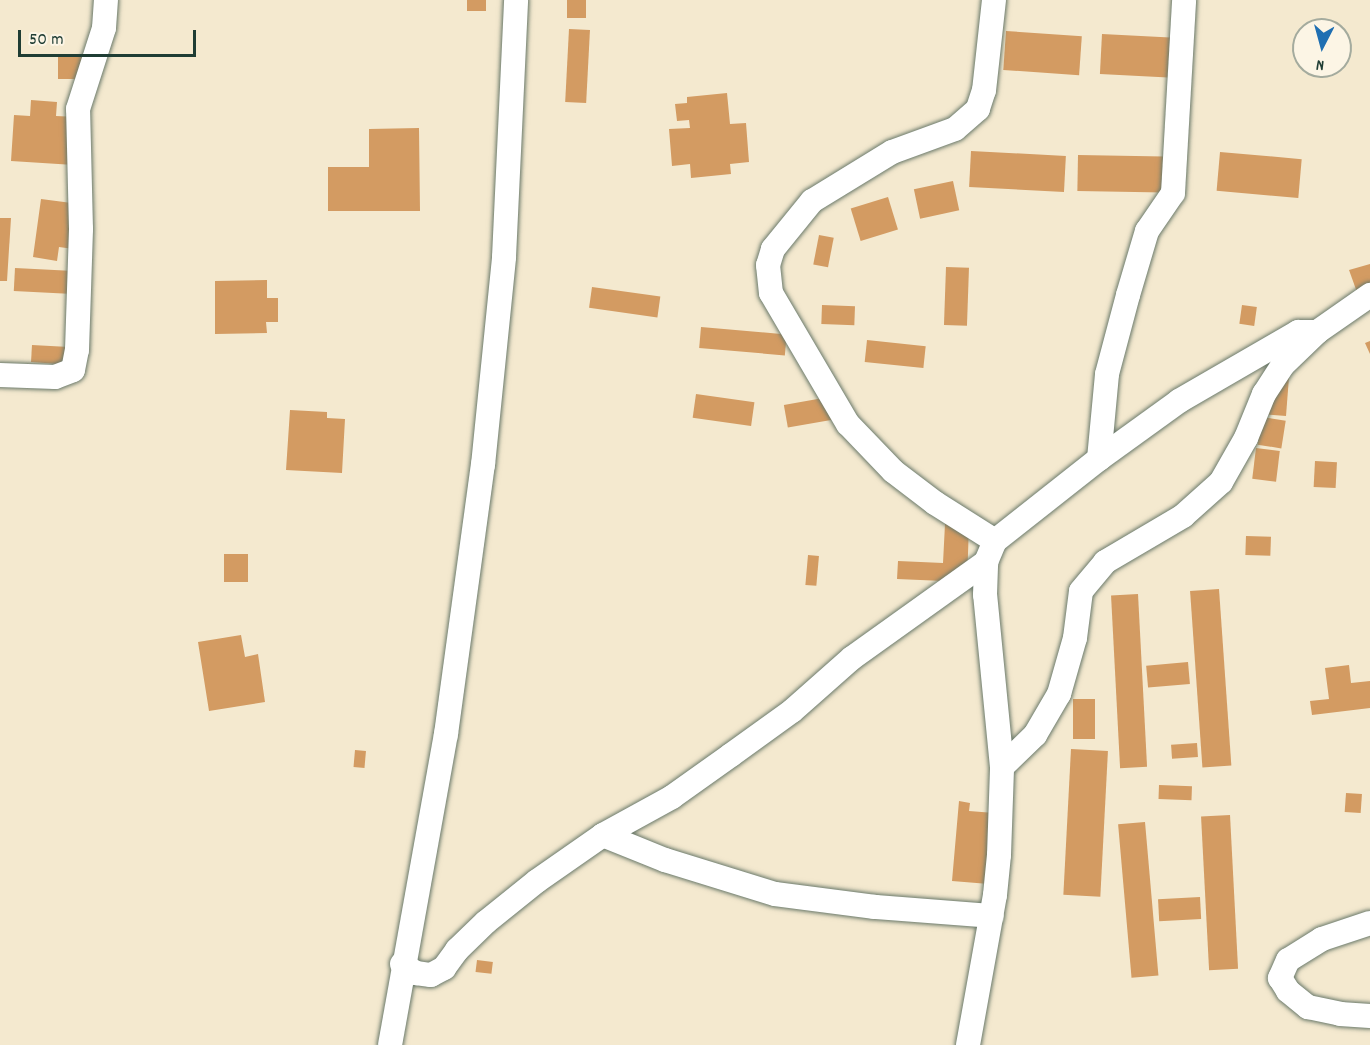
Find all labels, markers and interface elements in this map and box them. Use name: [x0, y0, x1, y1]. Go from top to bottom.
scale bar: [21, 18, 200, 56]
north arrow: [1292, 18, 1352, 78]
text: 50 m: [29, 28, 64, 53]
text: N: [1315, 53, 1325, 76]

